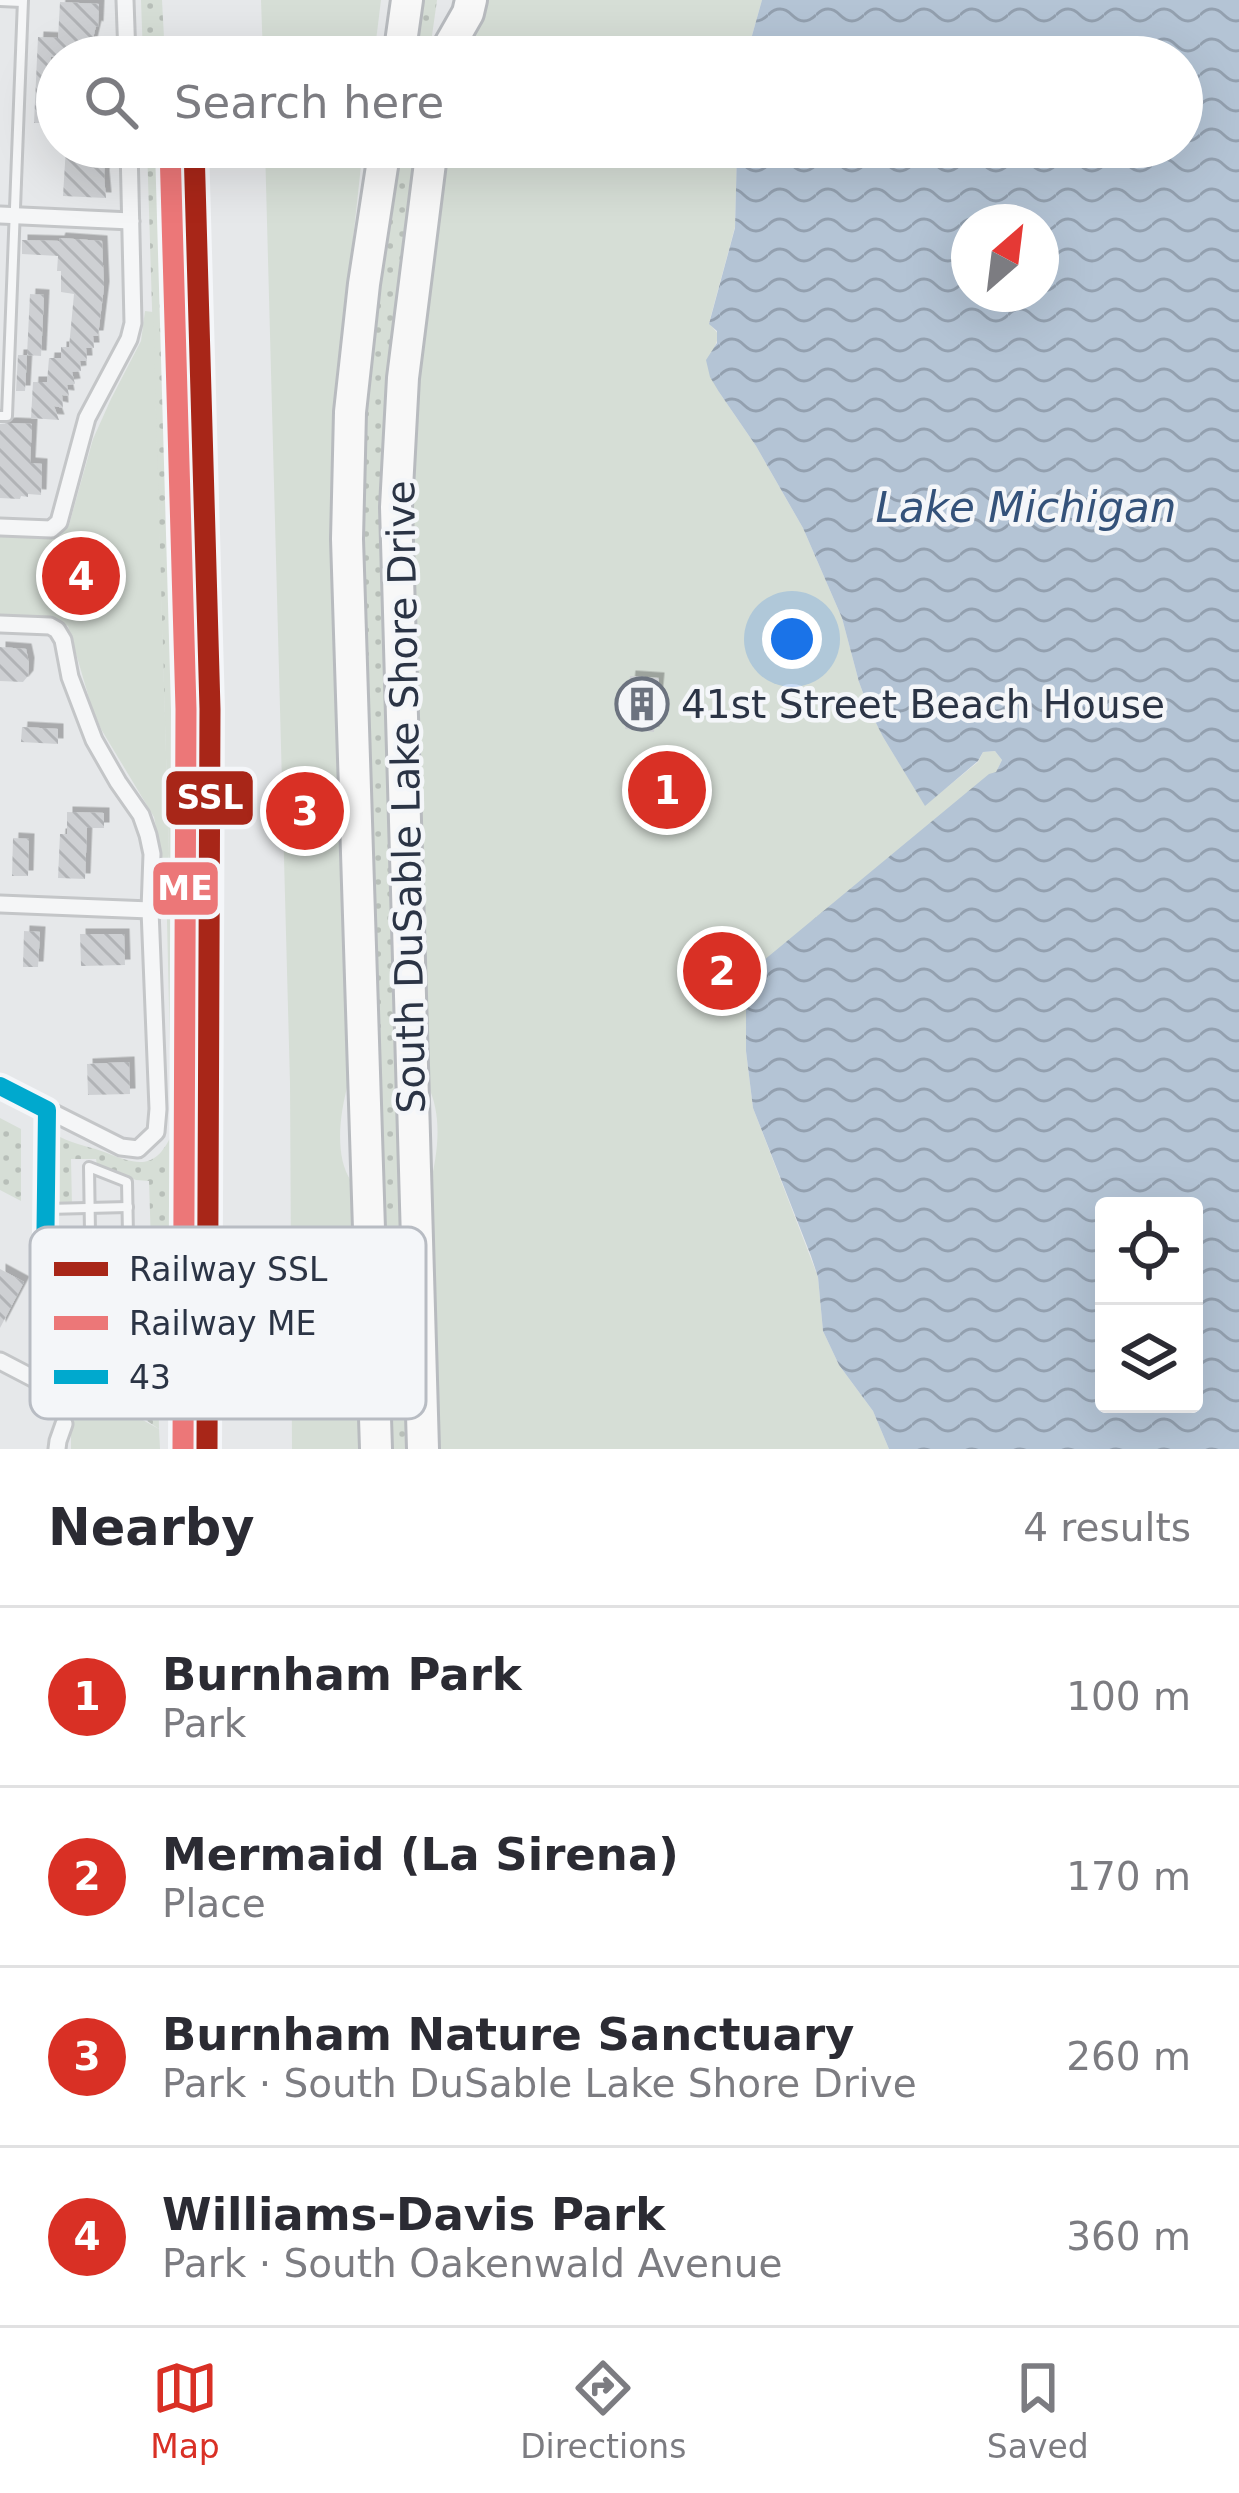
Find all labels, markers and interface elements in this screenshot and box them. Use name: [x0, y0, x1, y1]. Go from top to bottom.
search box: [36, 36, 1203, 168]
icon: search: [78, 69, 144, 135]
text: Search here: [174, 76, 444, 129]
north arrow: [951, 204, 1059, 312]
street label: South DuSable Lake Shore Drive: [378, 480, 434, 1114]
water label: Lake Michigan: [876, 483, 1176, 532]
pin: 4: [42, 531, 120, 621]
your location: [762, 609, 822, 669]
building icon: 41st Street Beach House: [614, 676, 670, 732]
place label: 41st Street Beach House: [681, 682, 1165, 727]
pin: 1: [628, 745, 706, 835]
pin: 3: [266, 766, 344, 856]
line badge: SSL: [164, 769, 255, 827]
text: SSL: [176, 778, 244, 817]
line badge: ME: [151, 860, 220, 917]
text: ME: [157, 869, 213, 908]
pin: 2: [683, 926, 761, 1016]
map controls: [1095, 1197, 1203, 1413]
button: locate: [1095, 1197, 1203, 1305]
legend: [30, 1227, 426, 1419]
text: Railway SSL: [129, 1250, 328, 1289]
text: Railway ME: [129, 1304, 316, 1343]
button: layers: [1095, 1305, 1203, 1413]
text: 43: [129, 1358, 171, 1397]
text: Nearby: [48, 1498, 255, 1557]
text: 4 results: [1023, 1505, 1191, 1550]
text: Burnham Park: [162, 1648, 522, 1701]
text: 1: [73, 1674, 101, 1719]
text: 100 m: [1066, 1674, 1191, 1719]
text: Park: [162, 1701, 246, 1746]
text: Mermaid (La Sirena): [162, 1828, 679, 1881]
text: 2: [73, 1854, 101, 1899]
text: 170 m: [1066, 1854, 1191, 1899]
text: Place: [162, 1881, 266, 1926]
text: Burnham Nature Sanctuary: [162, 2008, 854, 2061]
text: 3: [73, 2034, 101, 2079]
text: 260 m: [1066, 2034, 1191, 2079]
text: Park · South DuSable Lake Shore Drive: [162, 2061, 917, 2106]
text: Williams-Davis Park: [162, 2188, 665, 2241]
text: 4: [73, 2214, 101, 2259]
text: 360 m: [1066, 2214, 1191, 2259]
text: Park · South Oakenwald Avenue: [162, 2241, 782, 2286]
tab: Map: [150, 2355, 220, 2466]
tab: Directions: [520, 2355, 686, 2466]
tab: Saved: [987, 2355, 1089, 2466]

